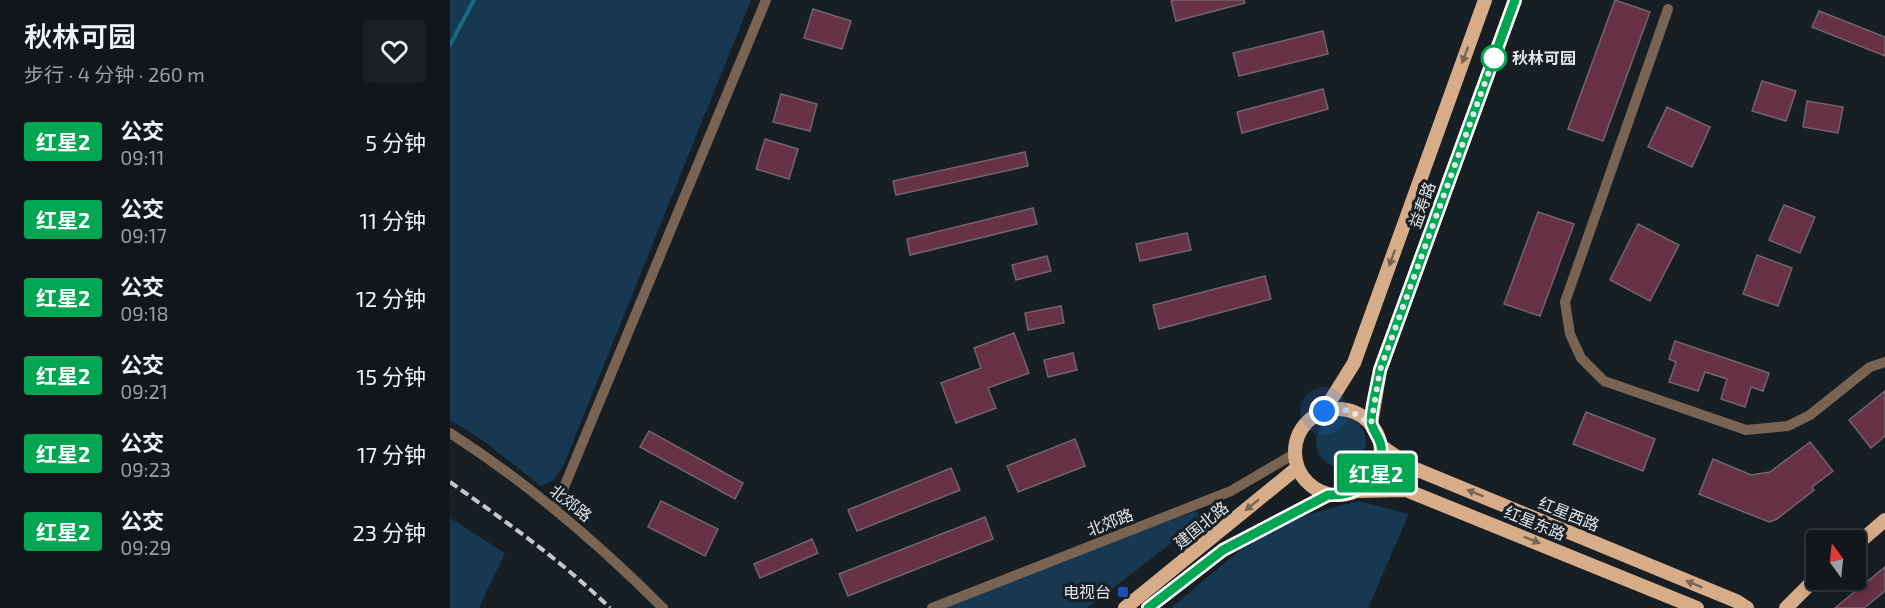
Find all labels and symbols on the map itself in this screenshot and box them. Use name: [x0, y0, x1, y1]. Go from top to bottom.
marker: 秋林可园: [1481, 45, 1507, 71]
one-way arrow: [1460, 46, 1469, 64]
place label: 秋林可园: [1512, 48, 1576, 67]
street label: 益寿路: [1404, 179, 1439, 231]
one-way arrow: [1387, 249, 1396, 267]
your location: [1309, 396, 1339, 426]
line badge: 红星2: [1342, 454, 1410, 492]
street label: 北郊路: [547, 480, 596, 525]
one-way arrow: [1466, 488, 1484, 497]
street label: 红星西路: [1536, 493, 1602, 534]
street label: 建国北路: [1170, 497, 1232, 552]
one-way arrow: [1244, 498, 1260, 511]
street label: 红星东路: [1502, 502, 1568, 543]
street label: 北郊路: [1084, 504, 1136, 539]
north arrow: [1806, 530, 1866, 590]
one-way arrow: [1523, 536, 1541, 545]
one-way arrow: [1685, 579, 1703, 588]
place label: 电视台: [1063, 582, 1111, 601]
marker: 电视台: [1116, 585, 1130, 599]

